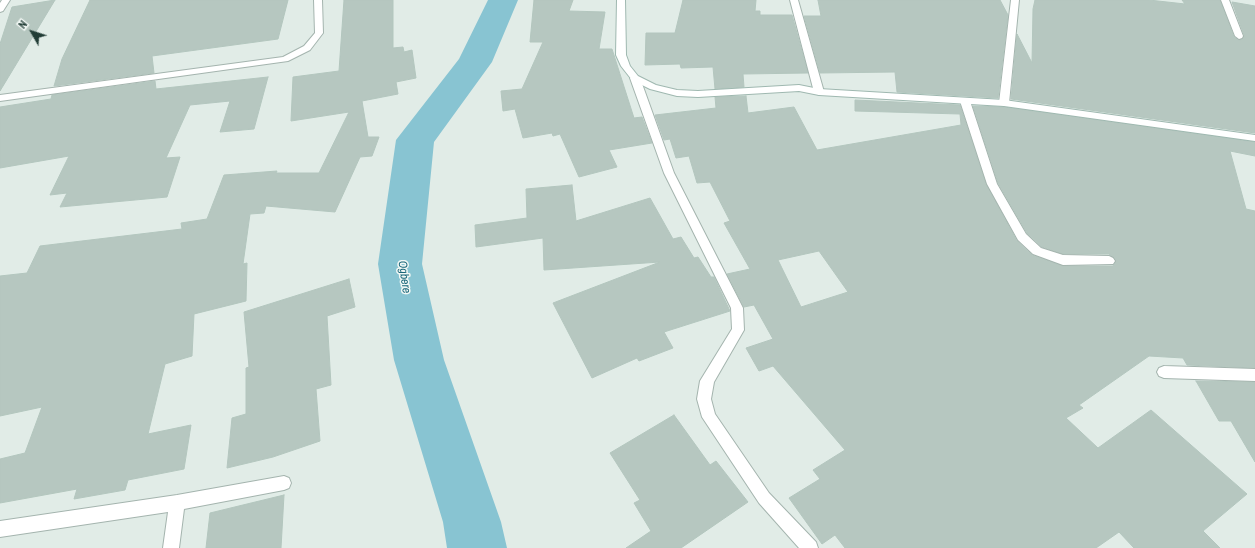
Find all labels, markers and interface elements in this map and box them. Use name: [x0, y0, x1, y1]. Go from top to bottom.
north arrow: [12, 12, 52, 52]
text: N: [15, 18, 30, 31]
water label: Ogbere: [395, 260, 413, 294]

